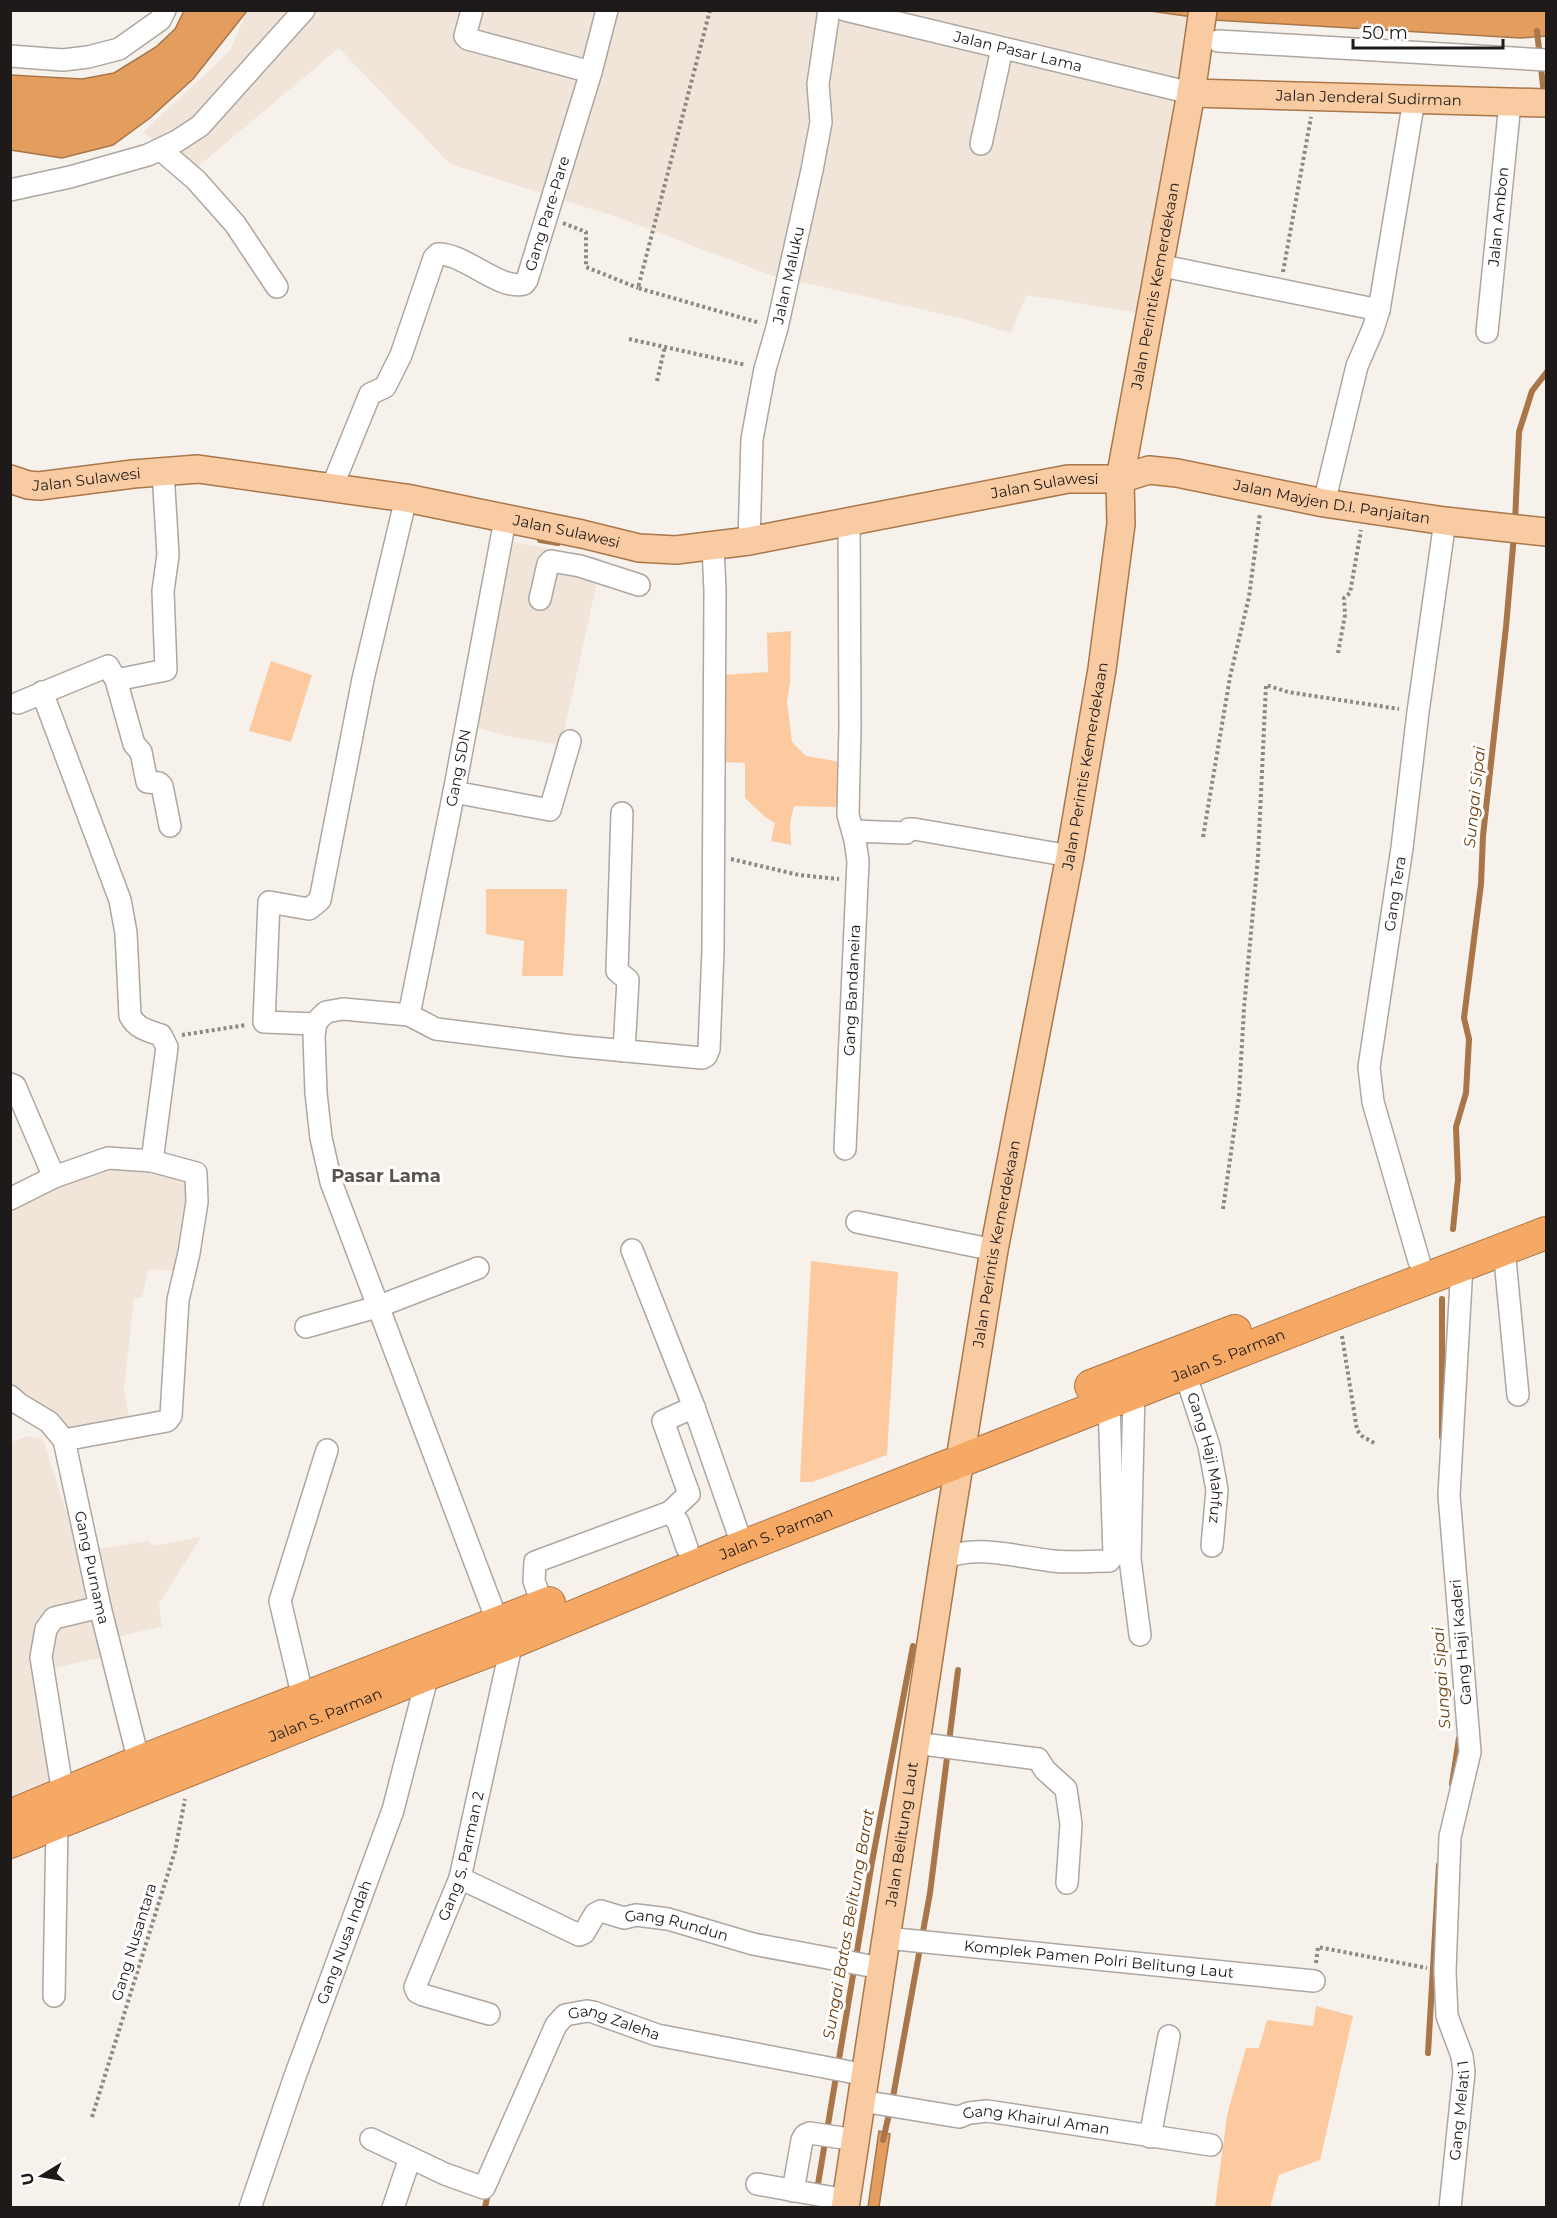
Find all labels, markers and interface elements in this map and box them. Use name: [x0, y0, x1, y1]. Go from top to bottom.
scale bar: [1353, 12, 1503, 50]
text: 50 m: [1362, 22, 1408, 44]
street label: Jalan Pasar Lama: [951, 26, 1084, 76]
street label: Jalan Jenderal Sudirman: [1275, 85, 1462, 110]
street label: Gang Pare-Pare: [520, 154, 574, 273]
street label: Jalan Ambon: [1484, 166, 1513, 268]
street label: Jalan Perintis Kemerdekaan: [1126, 181, 1183, 392]
street label: Jalan Maluku: [768, 224, 808, 327]
street label: Jalan Sulawesi: [31, 463, 141, 495]
street label: Jalan Sulawesi: [988, 469, 1099, 503]
street label: Jalan Mayjen D.I. Panjaitan: [1231, 475, 1432, 528]
street label: Jalan Sulawesi: [511, 510, 622, 552]
street label: Jalan Perintis Kemerdekaan: [1057, 661, 1112, 873]
street label: Gang SDN: [441, 727, 475, 808]
water label: Sungai Sipai: [1460, 745, 1489, 849]
street label: Gang Tera: [1380, 855, 1410, 933]
street label: Gang Bandaneira: [839, 924, 864, 1056]
street label: Jalan Perintis Kemerdekaan: [968, 1138, 1024, 1350]
district label: Pasar Lama: [331, 1165, 441, 1187]
street label: Jalan S. Parman: [1168, 1324, 1288, 1386]
street label: Gang Haji Mahfuz: [1183, 1390, 1227, 1525]
street label: Jalan S. Parman: [716, 1502, 835, 1564]
street label: Gang Purnama: [71, 1509, 114, 1626]
street label: Gang Haji Kaderi: [1446, 1578, 1475, 1706]
water label: Sungai Sipai: [1428, 1626, 1455, 1729]
street label: Jalan S. Parman: [265, 1684, 385, 1746]
street label: Jalan Belitung Laut: [881, 1761, 922, 1909]
street label: Gang S. Parman 2: [433, 1790, 488, 1924]
water label: Sungai Batas Belitung Barat: [819, 1807, 878, 2041]
street label: Gang Nusa Indah: [312, 1877, 375, 2007]
street label: Gang Nusantara: [107, 1881, 160, 2003]
street label: Gang Rundun: [622, 1905, 731, 1945]
street label: Komplek Pamen Polri Belitung Laut: [963, 1936, 1235, 1982]
street label: Gang Zaleha: [566, 2001, 663, 2044]
street label: Gang Melati 1: [1445, 2059, 1473, 2161]
street label: Gang Khairul Aman: [959, 2101, 1111, 2139]
north arrow: [12, 2146, 72, 2206]
text: U: [17, 2171, 38, 2187]

